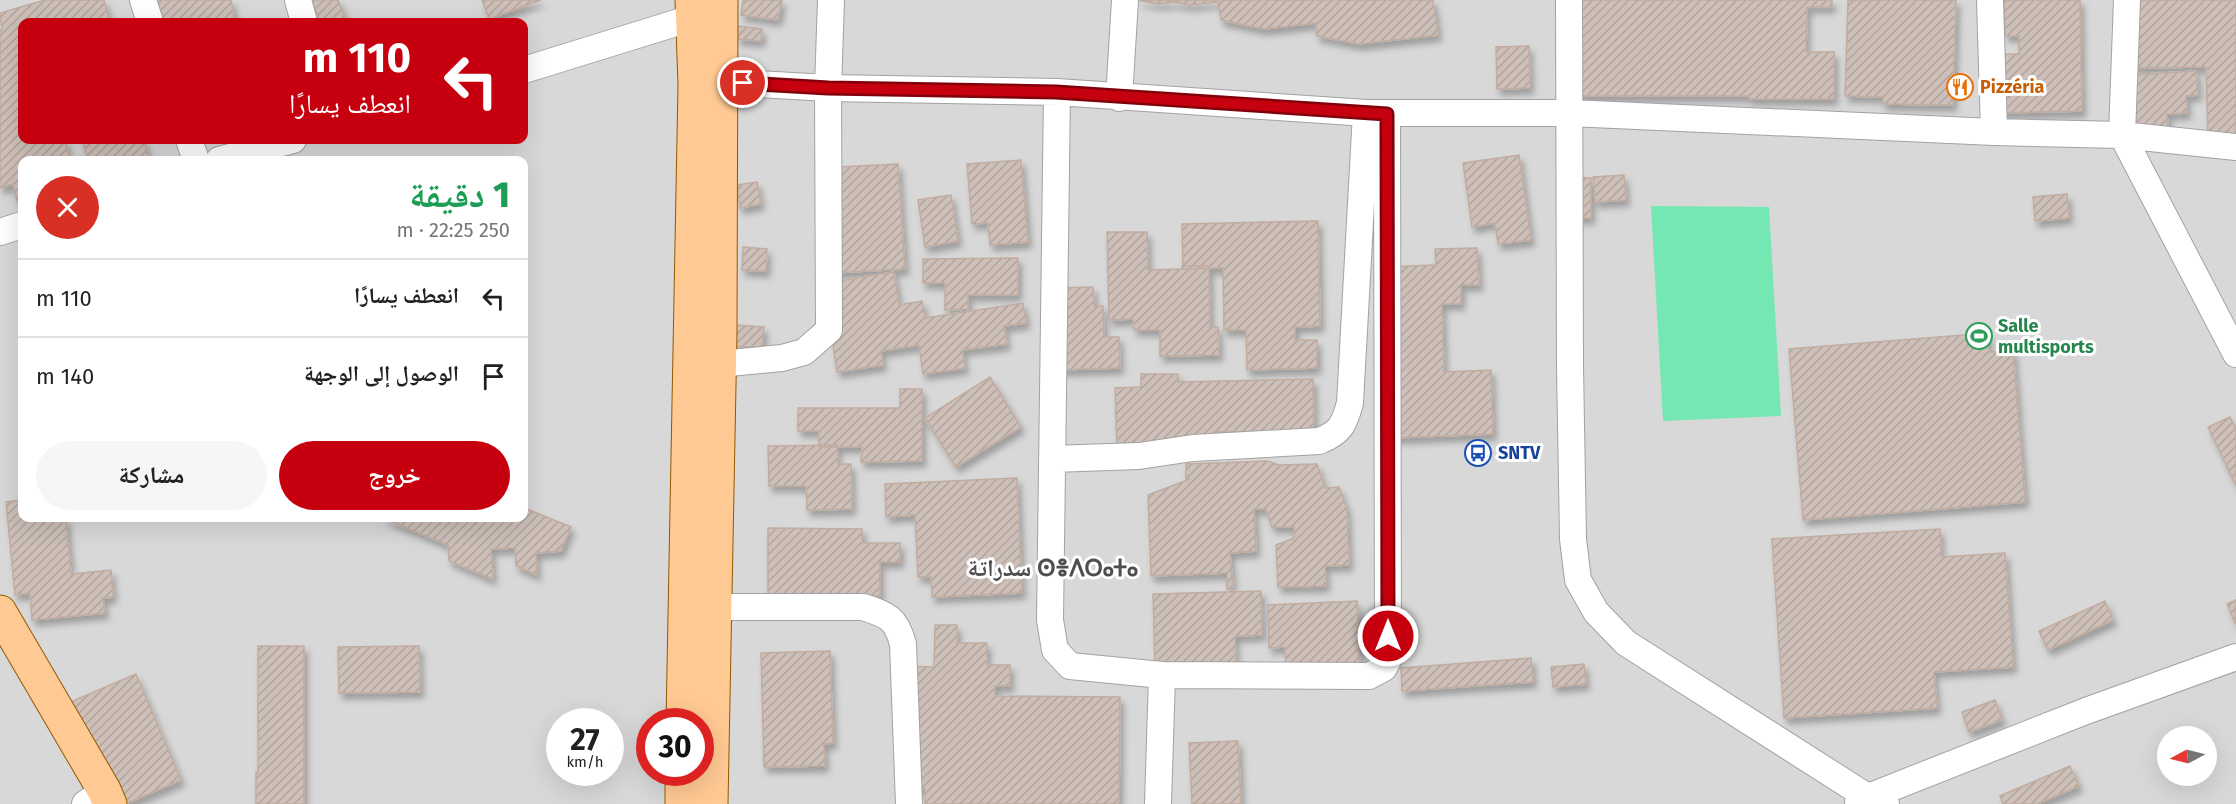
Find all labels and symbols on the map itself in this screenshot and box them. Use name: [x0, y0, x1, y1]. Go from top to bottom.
pin: [717, 57, 768, 108]
restaurant icon: Pizzéria: [1945, 72, 1975, 102]
place label: Pizzéria: [1980, 76, 2044, 98]
place label: Salle multisports: [1998, 315, 2094, 358]
sports icon: Salle multisports: [1964, 321, 1994, 351]
bus stop icon: SNTV: [1463, 438, 1493, 468]
place label: SNTV: [1498, 442, 1541, 464]
district label: سدراتة ⵙⴻⴷⵔⴰⵜⴰ: [968, 554, 1138, 582]
position arrow: [1356, 604, 1420, 668]
speed limit sign: 30: [636, 708, 714, 786]
north arrow: [2157, 726, 2217, 786]

